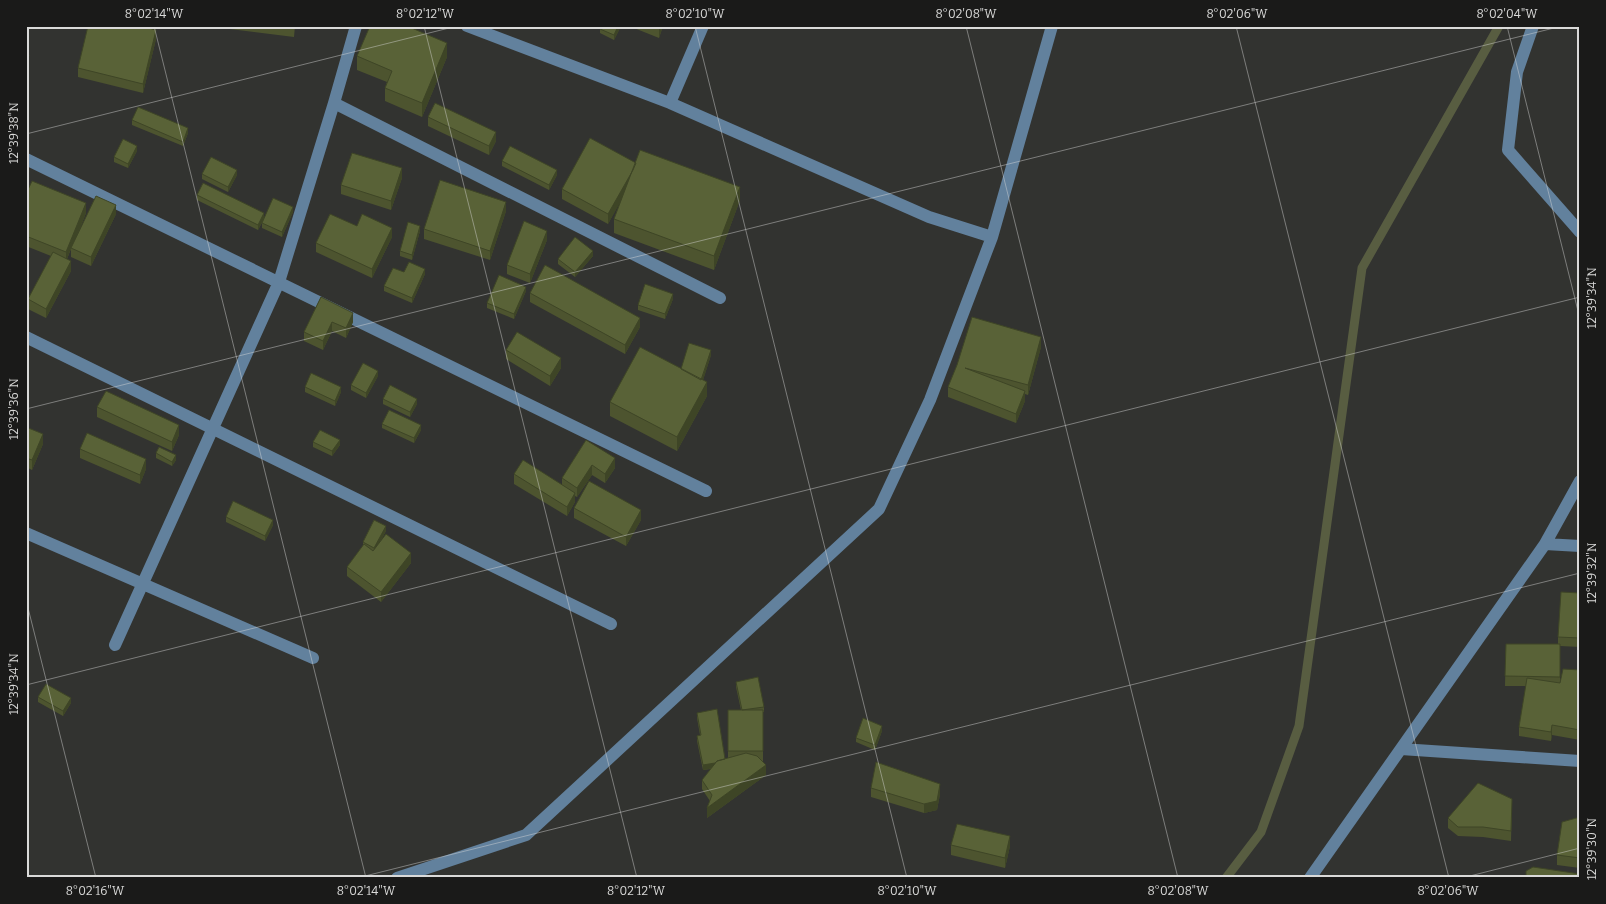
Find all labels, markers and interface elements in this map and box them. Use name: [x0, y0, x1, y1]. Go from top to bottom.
text: 8°02'14"W: [125, 7, 184, 21]
text: 8°02'12"W: [396, 7, 455, 21]
text: 8°02'10"W: [665, 7, 725, 21]
text: 8°02'08"W: [935, 7, 997, 21]
text: 8°02'06"W: [1206, 7, 1268, 21]
text: 8°02'04"W: [1476, 7, 1538, 21]
text: 12°39'38"N: [7, 102, 21, 164]
text: 12°39'34"N: [1585, 267, 1599, 329]
text: 12°39'36"N: [7, 378, 21, 440]
text: 12°39'32"N: [1585, 542, 1599, 603]
text: 12°39'34"N: [7, 653, 21, 715]
text: 12°39'30"N: [1585, 817, 1599, 880]
text: 8°02'16"W: [66, 884, 125, 898]
text: 8°02'14"W: [337, 884, 396, 898]
text: 8°02'12"W: [607, 884, 666, 898]
text: 8°02'10"W: [877, 884, 937, 898]
text: 8°02'08"W: [1147, 884, 1209, 898]
text: 8°02'06"W: [1417, 884, 1479, 898]

